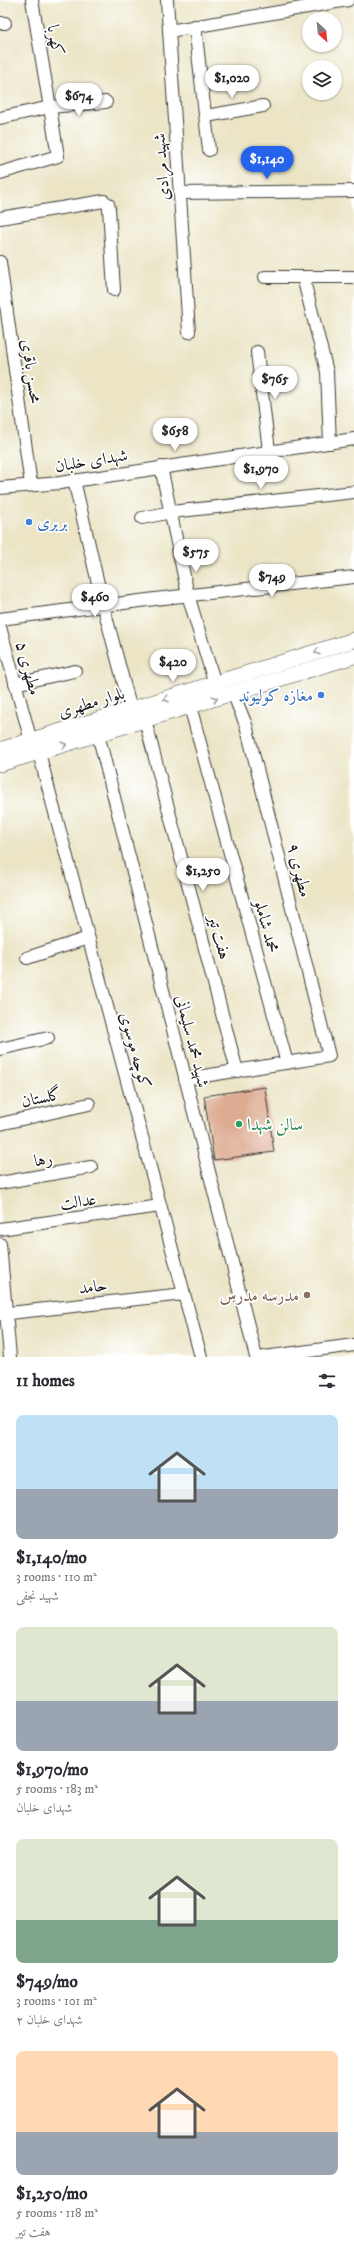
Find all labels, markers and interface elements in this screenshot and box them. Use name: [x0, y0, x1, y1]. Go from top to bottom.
north arrow: [302, 12, 342, 52]
map controls: [302, 12, 342, 100]
street label: کهربا: [42, 23, 69, 57]
button: layers: [302, 60, 342, 100]
pin: $1,020: [199, 65, 265, 99]
text: $1,020: [214, 70, 250, 86]
pin: $674: [55, 83, 103, 117]
text: $674: [65, 88, 93, 104]
street label: شهید مرادی: [149, 132, 175, 201]
pin: $1,140: [234, 146, 300, 180]
text: $1,140: [250, 151, 284, 167]
street label: محسن باقری: [16, 337, 47, 406]
pin: $765: [251, 366, 299, 400]
text: $765: [261, 371, 289, 387]
pin: $658: [151, 418, 199, 452]
text: $658: [162, 423, 188, 439]
street label: شهدای خلبان: [53, 444, 129, 478]
pin: $1,970: [228, 456, 294, 490]
text: $1,970: [243, 461, 279, 477]
place label: بربری: [37, 512, 68, 534]
marker: بربری: [24, 517, 34, 527]
pin: $575: [172, 539, 220, 573]
text: $575: [183, 544, 209, 560]
pin: $749: [248, 564, 296, 598]
text: $749: [258, 569, 286, 585]
pin: $460: [71, 584, 119, 618]
text: $460: [81, 589, 109, 605]
street label: مطهری ۵: [10, 639, 46, 698]
one-way arrow: [314, 647, 321, 655]
pin: $420: [149, 649, 197, 683]
text: $420: [159, 654, 187, 670]
street label: بلوار مطهری: [55, 682, 127, 723]
place label: مغازه کولیوند: [238, 685, 313, 707]
marker: مغازه کولیوند: [316, 690, 326, 700]
one-way arrow: [163, 694, 170, 703]
one-way arrow: [211, 695, 218, 703]
one-way arrow: [60, 741, 67, 750]
street label: مطهری ۹: [282, 841, 316, 900]
pin: $1,250: [170, 858, 236, 892]
text: $1,250: [185, 863, 221, 879]
street label: محمد شاملو: [248, 895, 284, 955]
street label: هفت تیر: [202, 911, 236, 962]
street label: شهید محمد سلیمانی: [170, 993, 214, 1090]
street label: کوچه موسوی: [114, 1010, 156, 1091]
street label: گلستان: [19, 1083, 63, 1113]
place label: سالن شهدا: [247, 1114, 303, 1136]
marker: سالن شهدا: [234, 1119, 244, 1129]
street label: رها: [32, 1148, 54, 1172]
street label: عدالت: [59, 1189, 98, 1215]
street label: حامد: [77, 1274, 109, 1300]
place label: مدرسه مدرس: [220, 1285, 299, 1307]
marker: مدرسه مدرس: [302, 1290, 312, 1300]
text: 11 homes: [16, 1370, 75, 1392]
icon: filters: [316, 1370, 338, 1392]
icon: home: [141, 1441, 213, 1513]
text: $1,140/mo: [16, 1547, 87, 1569]
text: 3 rooms · 110 m²: [16, 1569, 97, 1585]
text: شهید نجفی: [16, 1588, 59, 1604]
icon: home: [141, 1653, 213, 1725]
text: $1,970/mo: [16, 1759, 88, 1781]
text: 5 rooms · 183 m²: [16, 1781, 98, 1797]
text: شهدای خلبان: [16, 1800, 72, 1816]
icon: home: [141, 1865, 213, 1937]
text: $749/mo: [16, 1971, 78, 1993]
text: 3 rooms · 101 m²: [16, 1993, 97, 2009]
text: شهدای خلبان ۲: [16, 2012, 83, 2028]
icon: home: [141, 2077, 213, 2149]
text: $1,250/mo: [16, 2183, 88, 2205]
text: 5 rooms · 118 m²: [16, 2205, 98, 2221]
text: هفت تیر: [16, 2224, 51, 2240]

